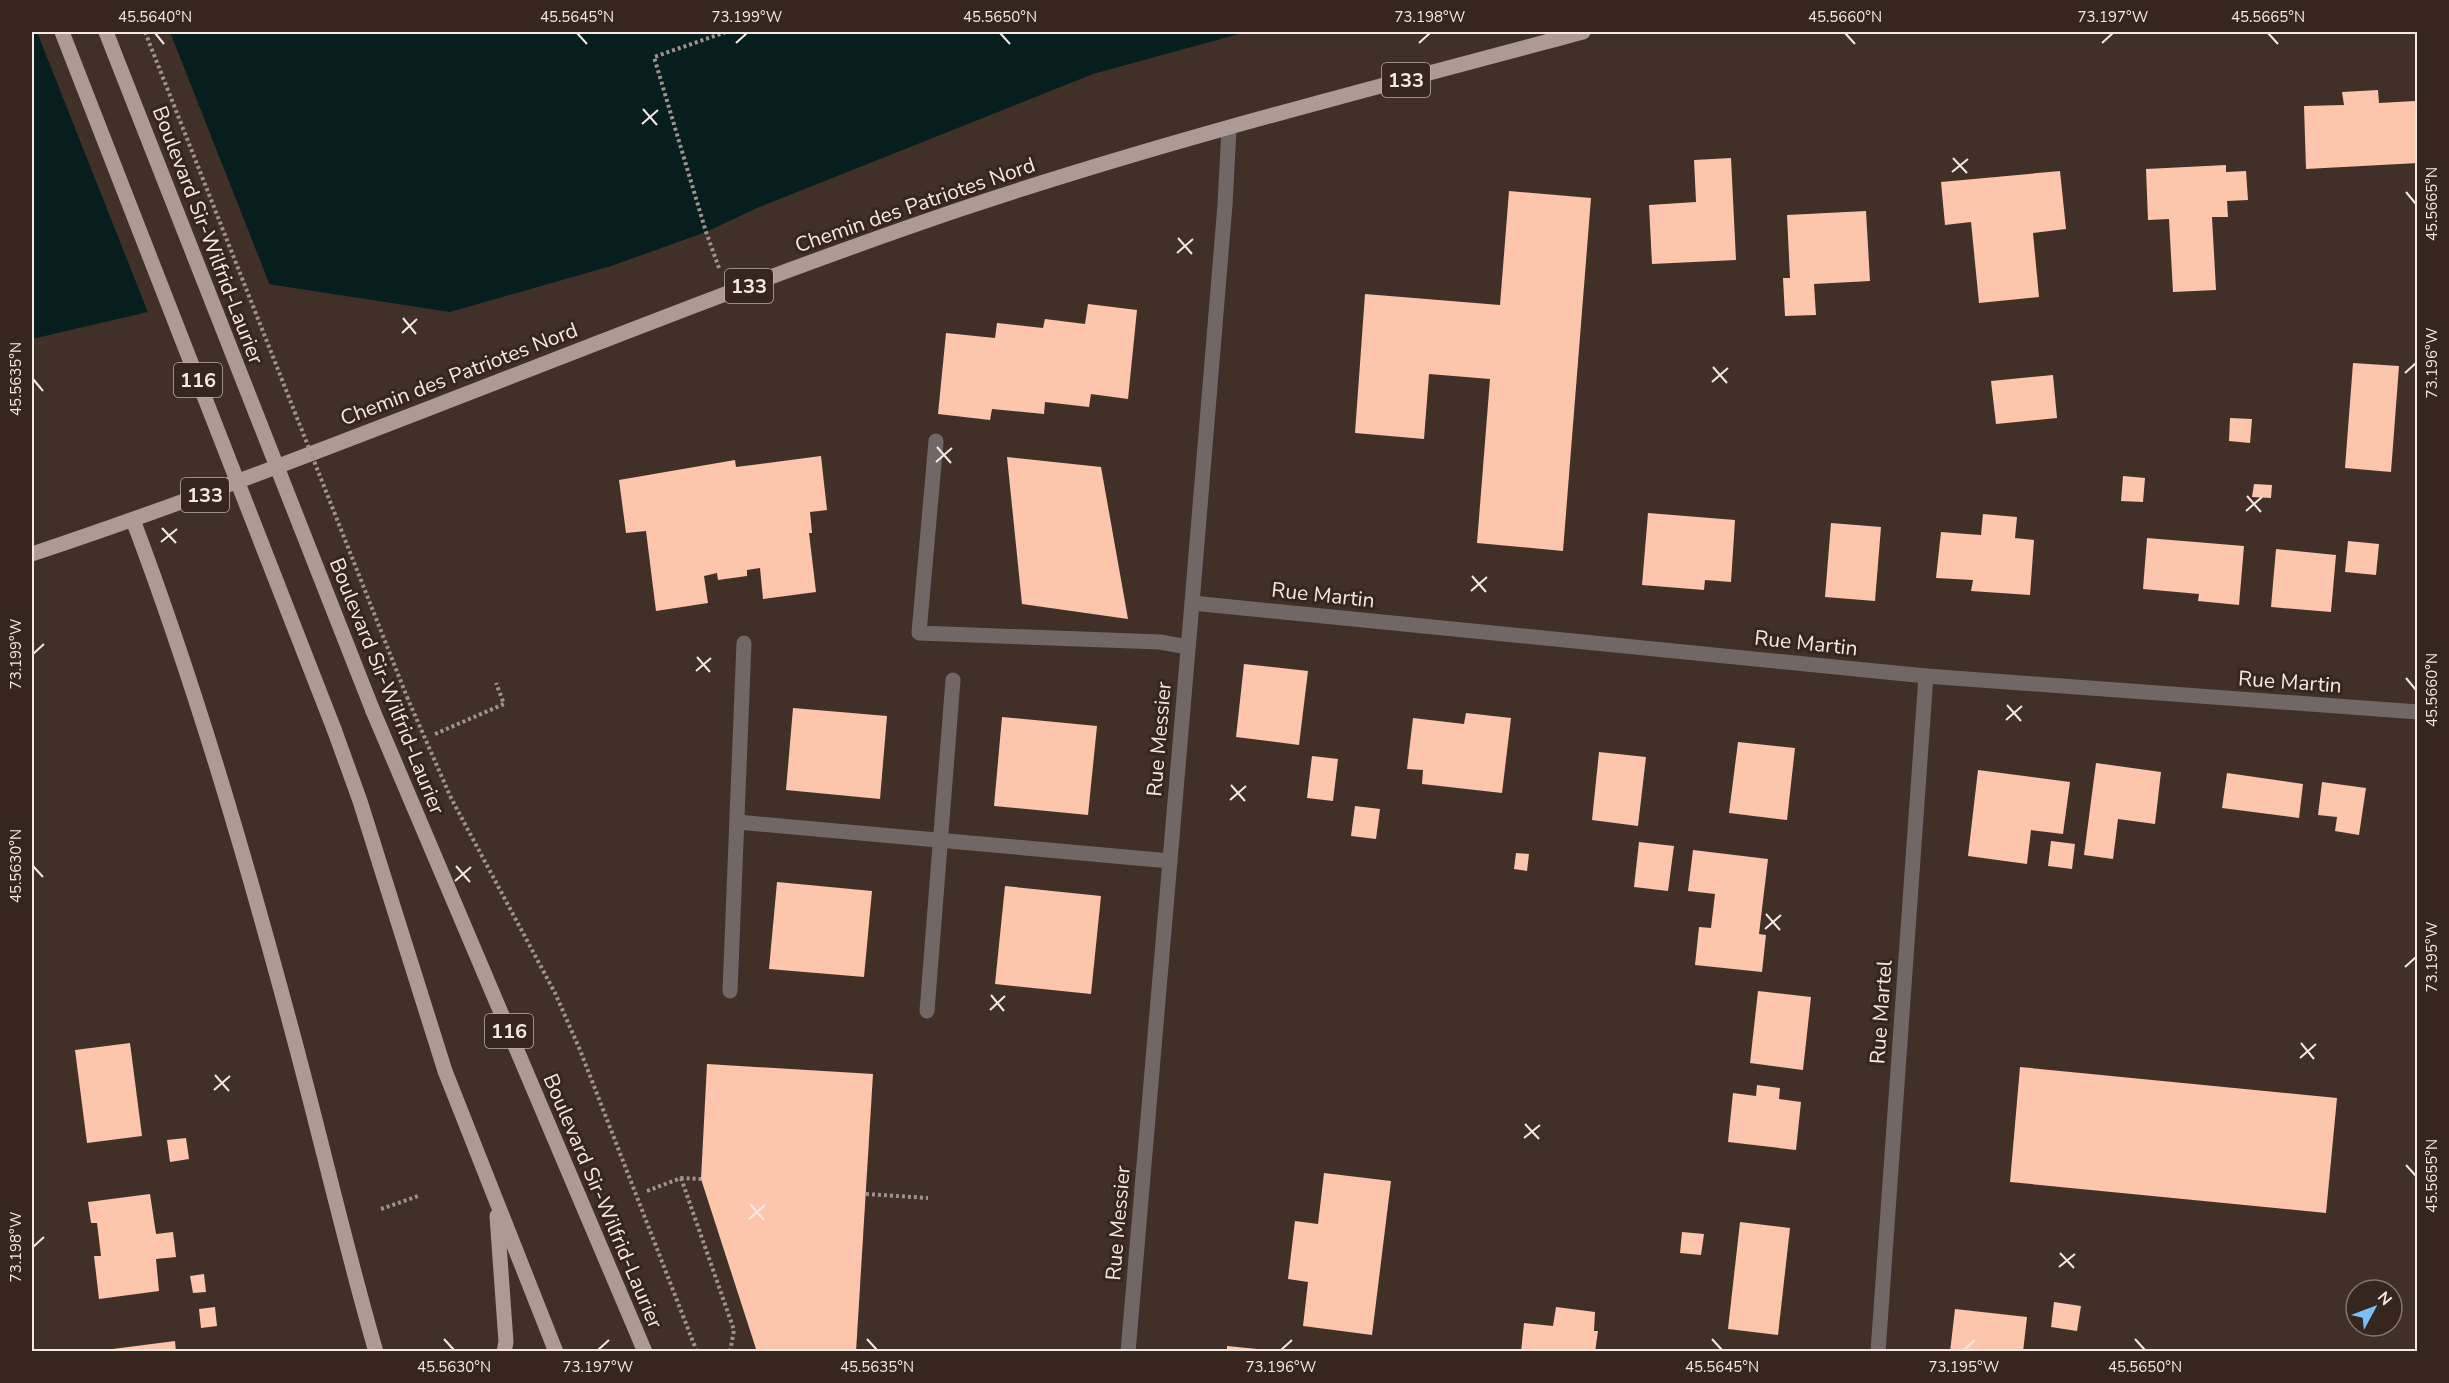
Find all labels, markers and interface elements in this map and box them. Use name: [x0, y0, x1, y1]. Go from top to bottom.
text: 45.5640°N: [118, 7, 192, 27]
text: 45.5645°N: [540, 7, 614, 27]
text: 73.199°W: [712, 7, 783, 27]
text: 45.5650°N: [963, 7, 1037, 27]
text: 73.198°W: [1395, 7, 1466, 27]
text: 45.5660°N: [1808, 7, 1882, 27]
text: 73.197°W: [2078, 7, 2149, 27]
text: 45.5665°N: [2231, 7, 2305, 27]
road number: 133: [1382, 63, 1430, 97]
street label: Boulevard Sir-Wilfrid-Laurier: [146, 102, 270, 368]
street label: Chemin des Patriotes Nord: [791, 151, 1039, 259]
text: 45.5665°N: [2422, 167, 2442, 241]
road number: 133: [725, 269, 773, 303]
street label: Chemin des Patriotes Nord: [336, 316, 582, 432]
text: 73.196°W: [2422, 327, 2442, 398]
text: 45.5635°N: [6, 342, 26, 416]
road number: 116: [174, 363, 222, 397]
road number: 133: [181, 478, 229, 512]
street label: Boulevard Sir-Wilfrid-Laurier: [323, 554, 452, 819]
street label: Rue Martin: [1270, 576, 1376, 614]
text: 73.199°W: [6, 618, 26, 689]
street label: Rue Martin: [1753, 624, 1859, 662]
text: 45.5660°N: [2422, 653, 2442, 727]
street label: Rue Martin: [2237, 664, 2343, 700]
street label: Rue Messier: [1140, 680, 1178, 798]
text: 45.5630°N: [6, 829, 26, 903]
text: 73.195°W: [2422, 921, 2442, 992]
street label: Rue Martel: [1863, 958, 1899, 1065]
road number: 116: [485, 1014, 533, 1048]
street label: Boulevard Sir-Wilfrid-Laurier: [537, 1069, 670, 1333]
text: 45.5655°N: [2422, 1139, 2442, 1213]
street label: Rue Messier: [1099, 1164, 1137, 1282]
text: 73.198°W: [6, 1211, 26, 1282]
north arrow: [2344, 1278, 2404, 1338]
text: N: [2372, 1287, 2397, 1311]
text: 45.5630°N: [417, 1357, 491, 1377]
text: 73.197°W: [563, 1357, 634, 1377]
text: 45.5635°N: [840, 1357, 914, 1377]
text: 73.196°W: [1246, 1357, 1317, 1377]
text: 45.5645°N: [1685, 1357, 1759, 1377]
text: 73.195°W: [1929, 1357, 2000, 1377]
text: 45.5650°N: [2108, 1357, 2182, 1377]

